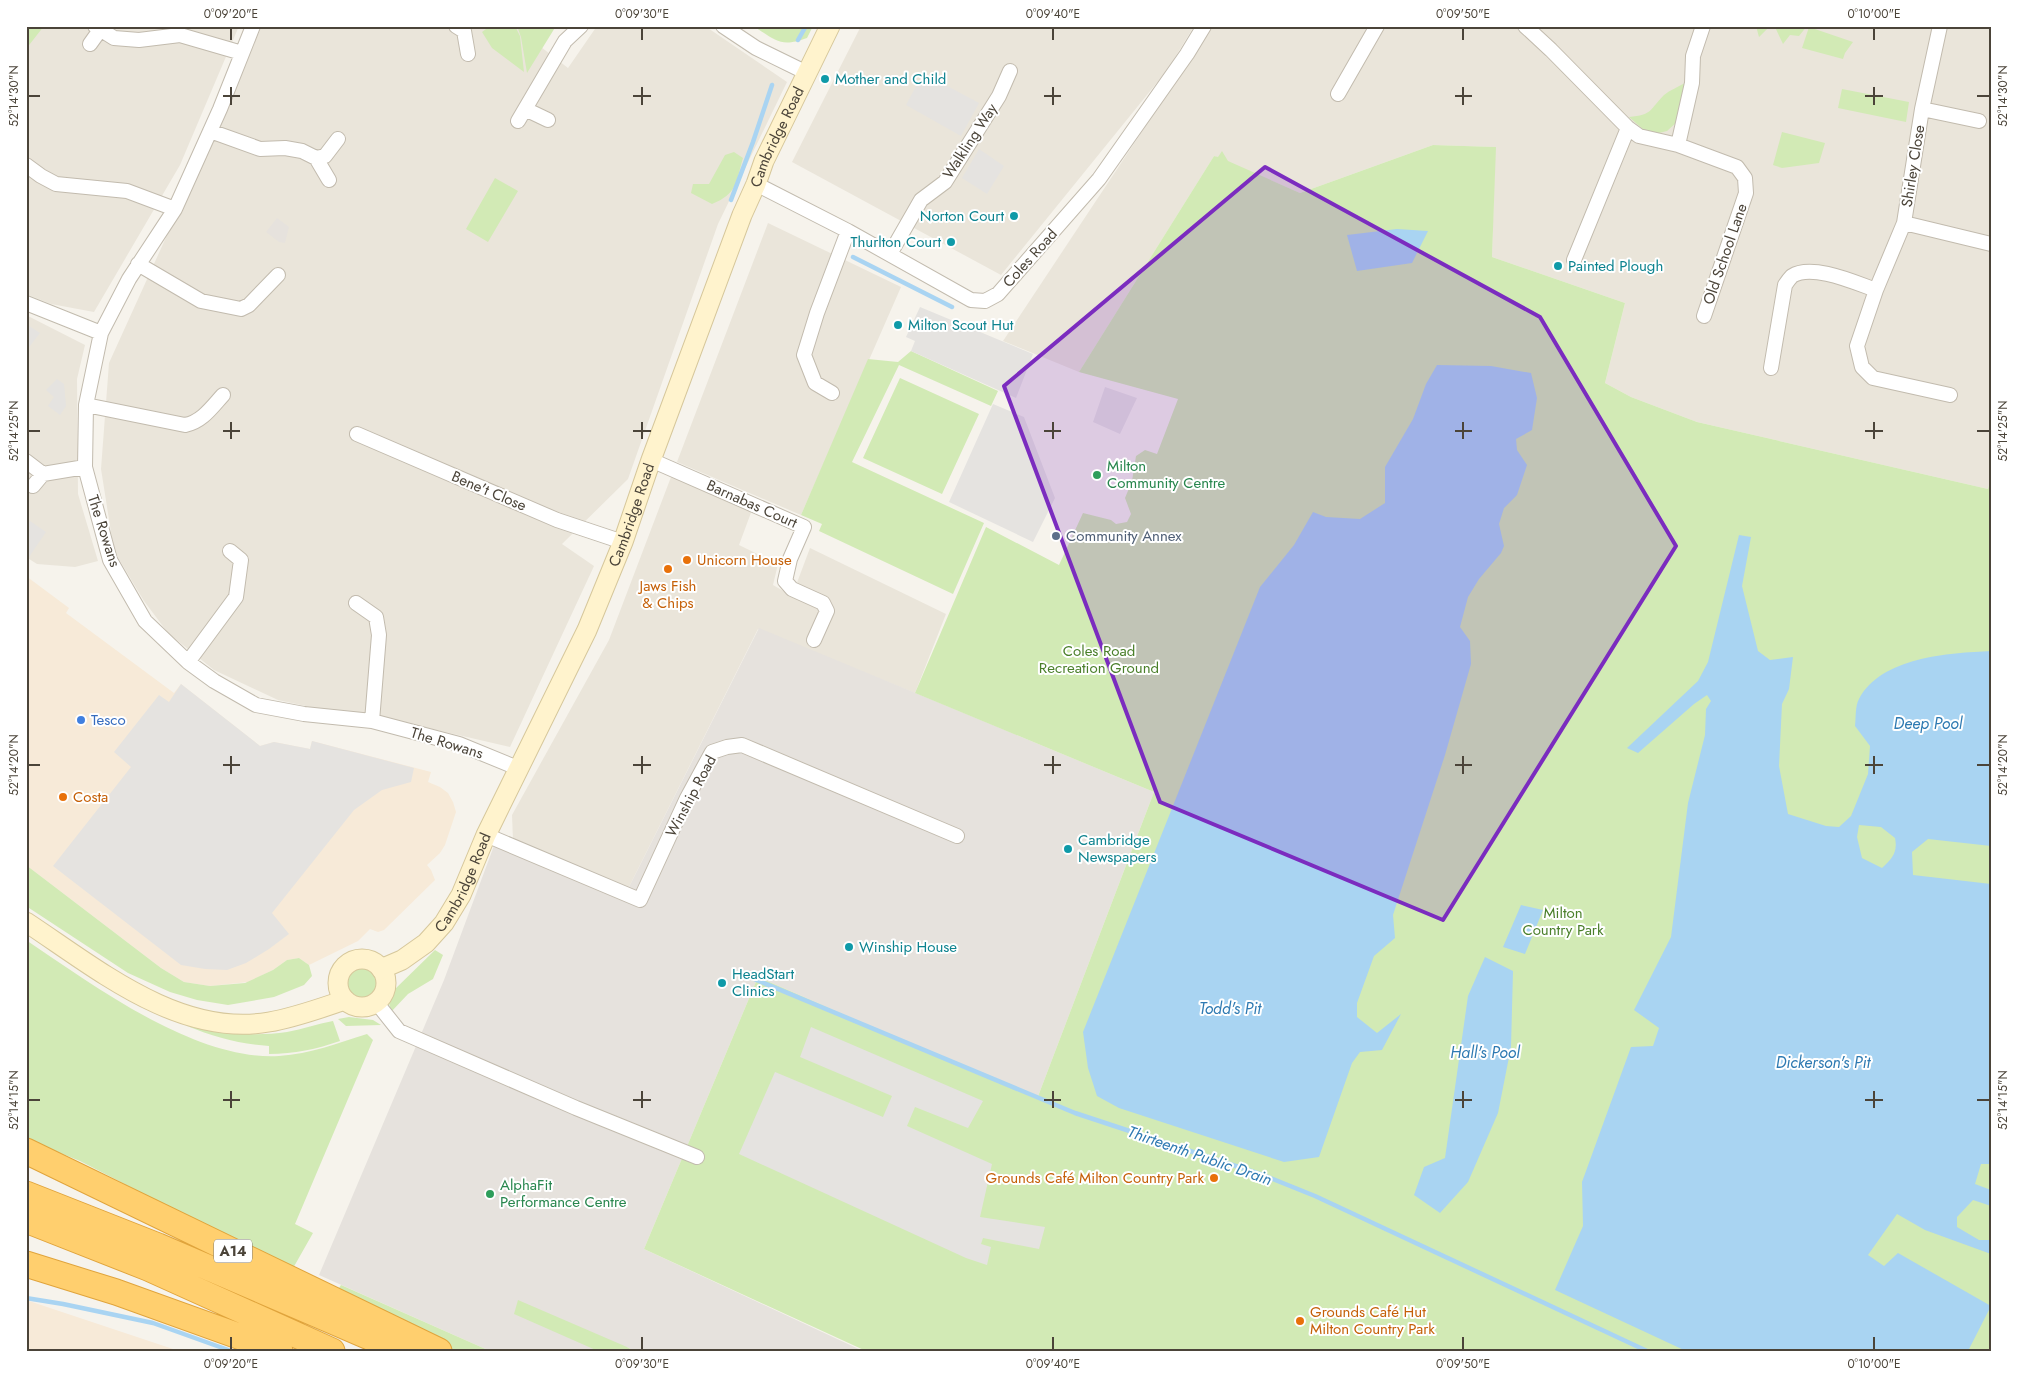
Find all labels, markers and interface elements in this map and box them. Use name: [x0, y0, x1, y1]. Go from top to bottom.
text: 0°09'20"E: [204, 5, 258, 23]
text: 0°09'30"E: [615, 5, 669, 23]
text: 0°09'40"E: [1026, 5, 1080, 23]
text: 0°09'50"E: [1436, 5, 1490, 23]
text: 0°10'00"E: [1847, 5, 1901, 23]
text: 52°14'30"N: [5, 65, 23, 127]
text: 52°14'30"N: [1994, 65, 2012, 127]
place label: Mother and Child: [835, 68, 946, 90]
marker: Mother and Child: [819, 73, 831, 85]
street label: Cambridge Road: [745, 83, 810, 190]
street label: Walkling Way: [937, 99, 1003, 183]
street label: Shirley Close: [1896, 123, 1930, 209]
street label: Old School Lane: [1697, 200, 1753, 307]
place label: Norton Court: [920, 205, 1004, 227]
marker: Norton Court: [1008, 210, 1020, 222]
street label: Coles Road: [998, 224, 1062, 292]
place label: Thurlton Court: [850, 231, 941, 253]
marker: Thurlton Court: [945, 236, 957, 248]
place label: Painted Plough: [1568, 255, 1663, 277]
marker: Painted Plough: [1552, 260, 1564, 272]
place label: Milton Scout Hut: [908, 314, 1014, 336]
marker: Milton Scout Hut: [892, 319, 904, 331]
text: 52°14'25"N: [5, 400, 23, 462]
text: 52°14'25"N: [1994, 400, 2012, 462]
place label: Milton Community Centre: [1107, 455, 1226, 494]
street label: Cambridge Road: [603, 460, 660, 570]
street label: Bene't Close: [448, 465, 530, 517]
marker: Milton Community Centre: [1091, 469, 1103, 481]
street label: Barnabas Court: [703, 474, 801, 534]
street label: The Rowans: [82, 492, 126, 570]
place label: Community Annex: [1066, 525, 1182, 547]
marker: Community Annex: [1050, 530, 1062, 542]
place label: Unicorn House: [697, 549, 792, 571]
marker: Unicorn House: [681, 554, 693, 566]
marker: Jaws Fish & Chips: [662, 563, 674, 575]
place label: Jaws Fish & Chips: [638, 575, 696, 614]
park label: Coles Road Recreation Ground: [1039, 640, 1159, 679]
place label: Tesco: [91, 709, 126, 731]
water label: Deep Pool: [1894, 712, 1964, 735]
marker: Tesco: [75, 714, 87, 726]
street label: The Rowans: [408, 722, 486, 764]
text: 52°14'20"N: [5, 734, 23, 796]
text: 52°14'20"N: [1994, 734, 2012, 796]
street label: Winship Road: [660, 751, 722, 841]
place label: Costa: [73, 786, 108, 808]
marker: Costa: [57, 791, 69, 803]
place label: Cambridge Newspapers: [1078, 829, 1157, 868]
street label: Cambridge Road: [429, 830, 497, 937]
marker: Cambridge Newspapers: [1062, 843, 1074, 855]
park label: Milton Country Park: [1522, 902, 1604, 941]
place label: Winship House: [859, 936, 957, 958]
marker: Winship House: [843, 941, 855, 953]
place label: HeadStart Clinics: [732, 963, 794, 1002]
marker: HeadStart Clinics: [716, 977, 728, 989]
water label: Todd's Pit: [1199, 997, 1262, 1020]
water label: Hall's Pool: [1450, 1041, 1521, 1064]
water label: Dickerson's Pit: [1776, 1051, 1872, 1074]
text: 52°14'15"N: [5, 1070, 23, 1130]
text: 52°14'15"N: [1994, 1070, 2012, 1130]
water label: Thirteenth Public Drain: [1125, 1120, 1275, 1191]
place label: Grounds Café Milton Country Park: [986, 1167, 1204, 1189]
marker: Grounds Café Milton Country Park: [1208, 1172, 1220, 1184]
place label: AlphaFit Performance Centre: [500, 1174, 627, 1213]
marker: AlphaFit Performance Centre: [484, 1188, 496, 1200]
road number: A14: [214, 1240, 252, 1262]
place label: Grounds Café Hut Milton Country Park: [1310, 1301, 1435, 1340]
marker: Grounds Café Hut Milton Country Park: [1294, 1315, 1306, 1327]
text: 0°09'20"E: [204, 1355, 258, 1373]
text: 0°09'30"E: [615, 1355, 669, 1373]
text: 0°09'40"E: [1026, 1355, 1080, 1373]
text: 0°09'50"E: [1436, 1355, 1490, 1373]
text: 0°10'00"E: [1847, 1355, 1901, 1373]

